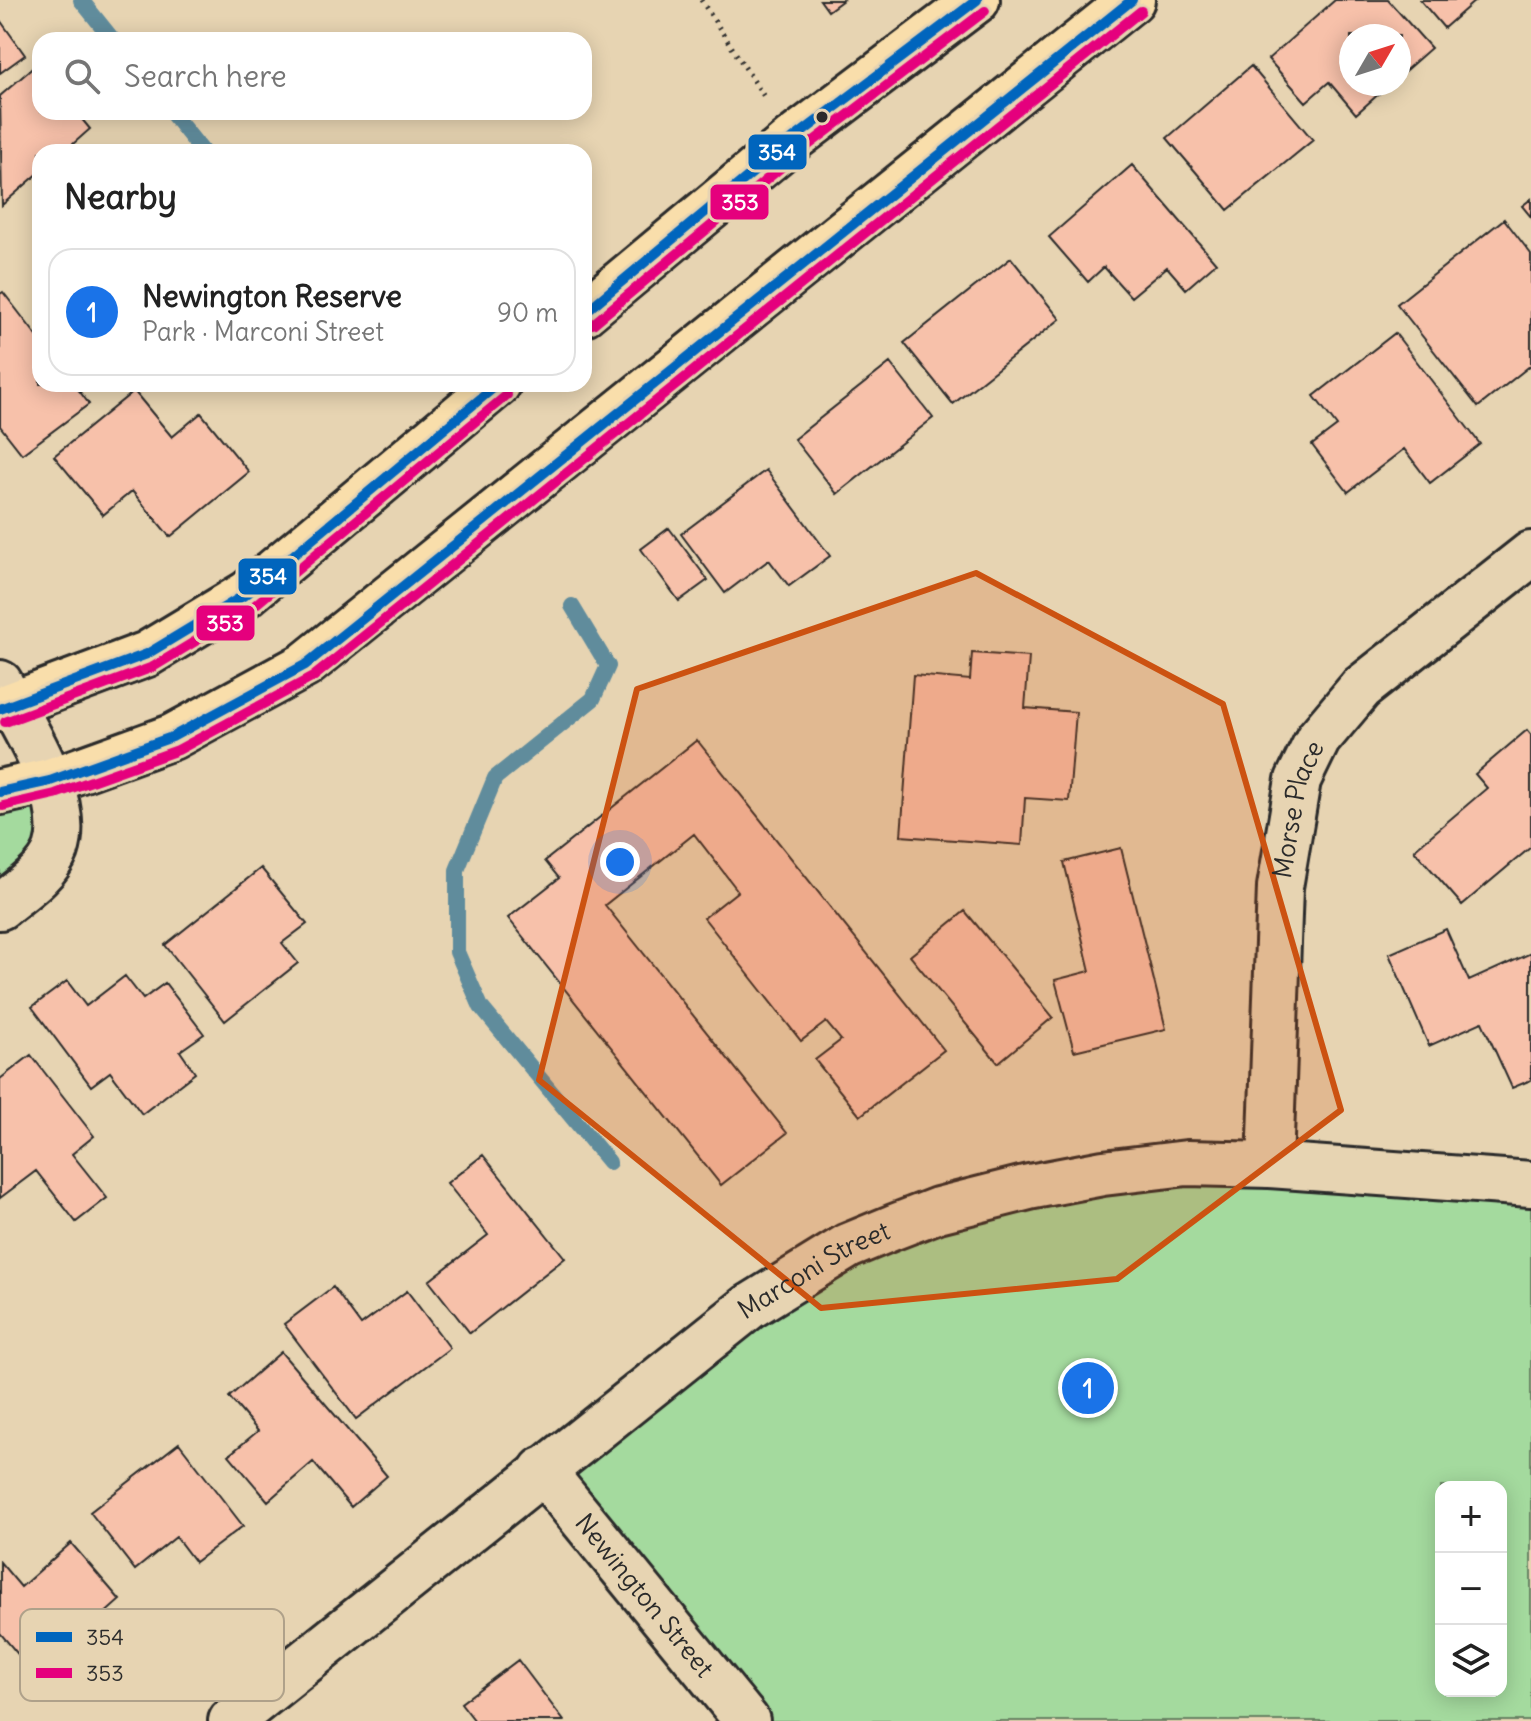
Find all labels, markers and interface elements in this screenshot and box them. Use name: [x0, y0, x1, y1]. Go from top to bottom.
north arrow: [1339, 24, 1411, 96]
search box: [32, 32, 592, 120]
icon: search: [60, 54, 104, 98]
text: Search here: [124, 57, 287, 95]
unlabelled marker: [814, 109, 830, 125]
line badge: 354: [747, 133, 808, 171]
text: 354: [758, 138, 796, 166]
text: Nearby: [64, 175, 177, 218]
line badge: 353: [709, 183, 770, 221]
text: 353: [721, 188, 759, 216]
text: Newington Reserve: [142, 277, 402, 315]
text: 1: [87, 296, 97, 329]
text: 90 m: [497, 296, 558, 329]
text: Park · Marconi Street: [142, 315, 384, 348]
line badge: 354: [237, 557, 298, 596]
text: 354: [249, 562, 287, 590]
line badge: 353: [195, 604, 256, 642]
text: 353: [206, 609, 244, 637]
street label: Morse Place: [1265, 735, 1331, 881]
your location: [600, 842, 640, 882]
street label: Marconi Street: [731, 1213, 895, 1326]
pin: 1: [1062, 1358, 1114, 1418]
map controls: [1435, 1481, 1507, 1697]
button: +: [1435, 1481, 1507, 1553]
street label: Newington Street: [568, 1507, 722, 1684]
button: −: [1435, 1553, 1507, 1625]
legend: [20, 1609, 284, 1701]
text: 354: [86, 1623, 124, 1651]
button: layers: [1435, 1625, 1507, 1697]
text: 353: [86, 1659, 124, 1687]

